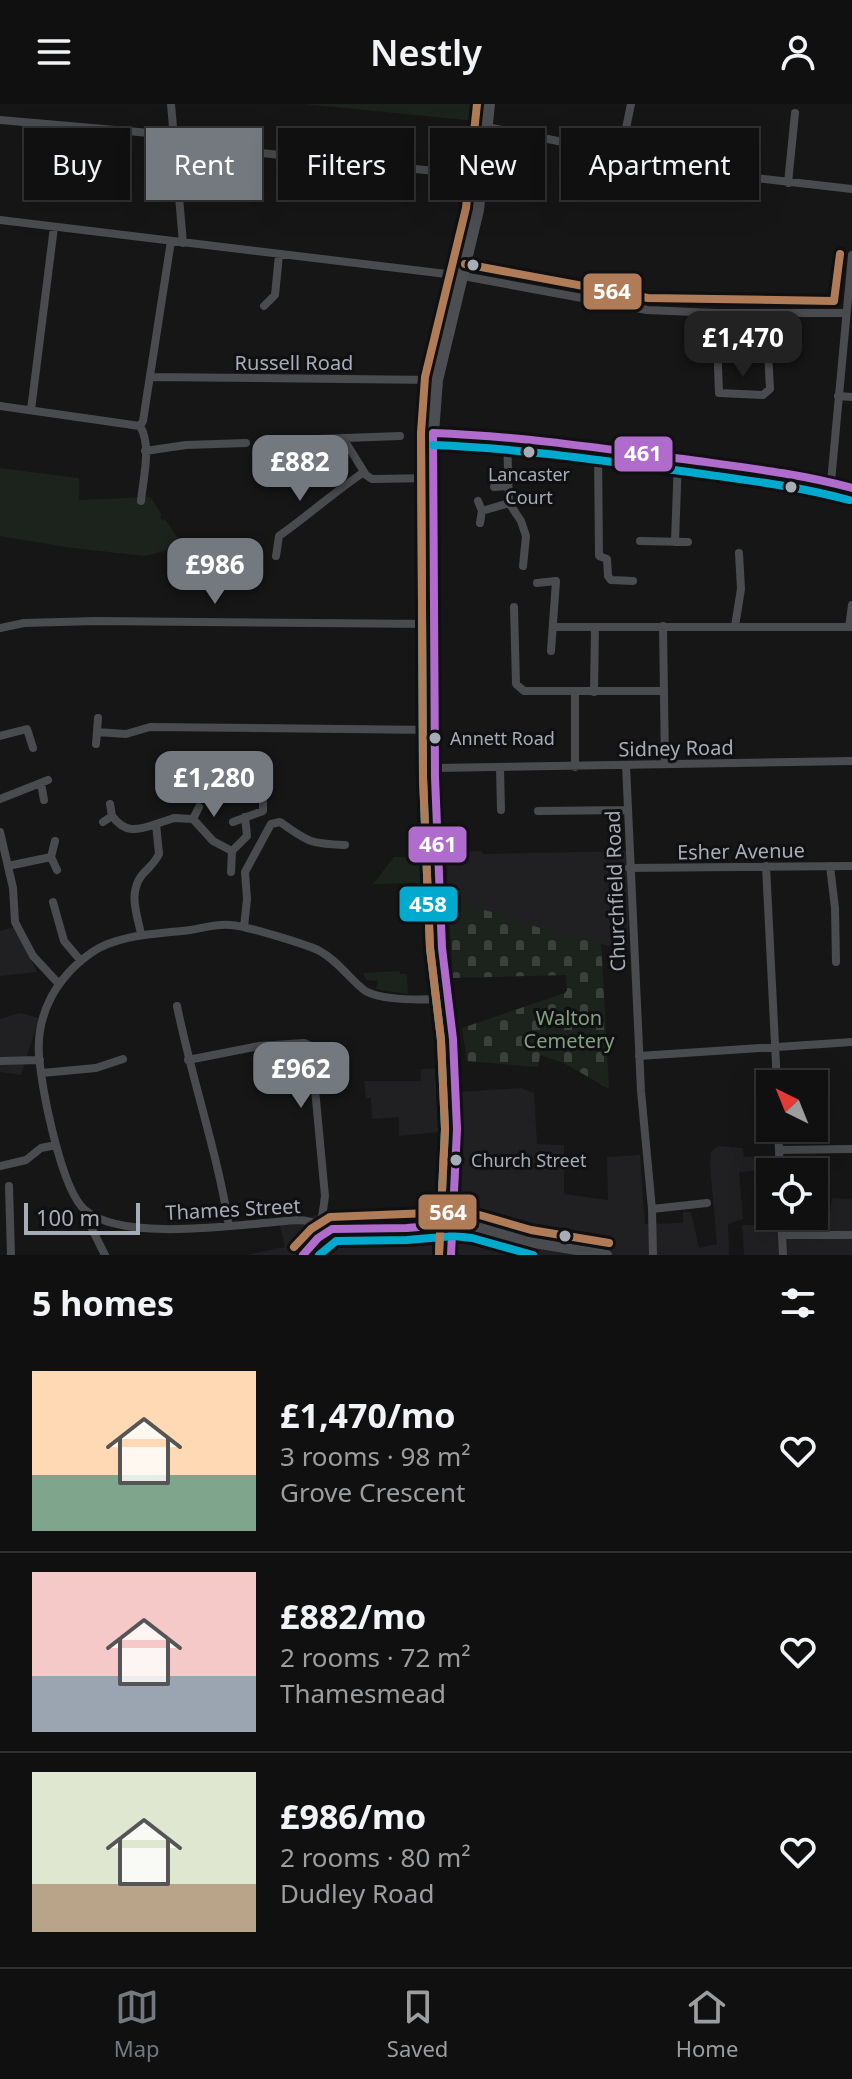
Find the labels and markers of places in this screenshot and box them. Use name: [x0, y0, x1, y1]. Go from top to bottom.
unlabelled marker: [465, 257, 481, 273]
pin: £1,470: [678, 311, 808, 379]
pin: £882: [253, 435, 347, 503]
marker: Lancaster Court: [521, 444, 537, 460]
place label: Lancaster Court: [488, 462, 571, 509]
unlabelled marker: [783, 479, 799, 495]
pin: £986: [168, 538, 262, 606]
place label: Annett Road: [450, 726, 555, 750]
marker: Annett Road: [427, 730, 443, 746]
pin: £1,280: [149, 751, 279, 819]
pin: £962: [254, 1042, 348, 1110]
place label: Church Street: [471, 1148, 587, 1172]
marker: Church Street: [448, 1152, 464, 1168]
unlabelled marker: [557, 1228, 573, 1244]

